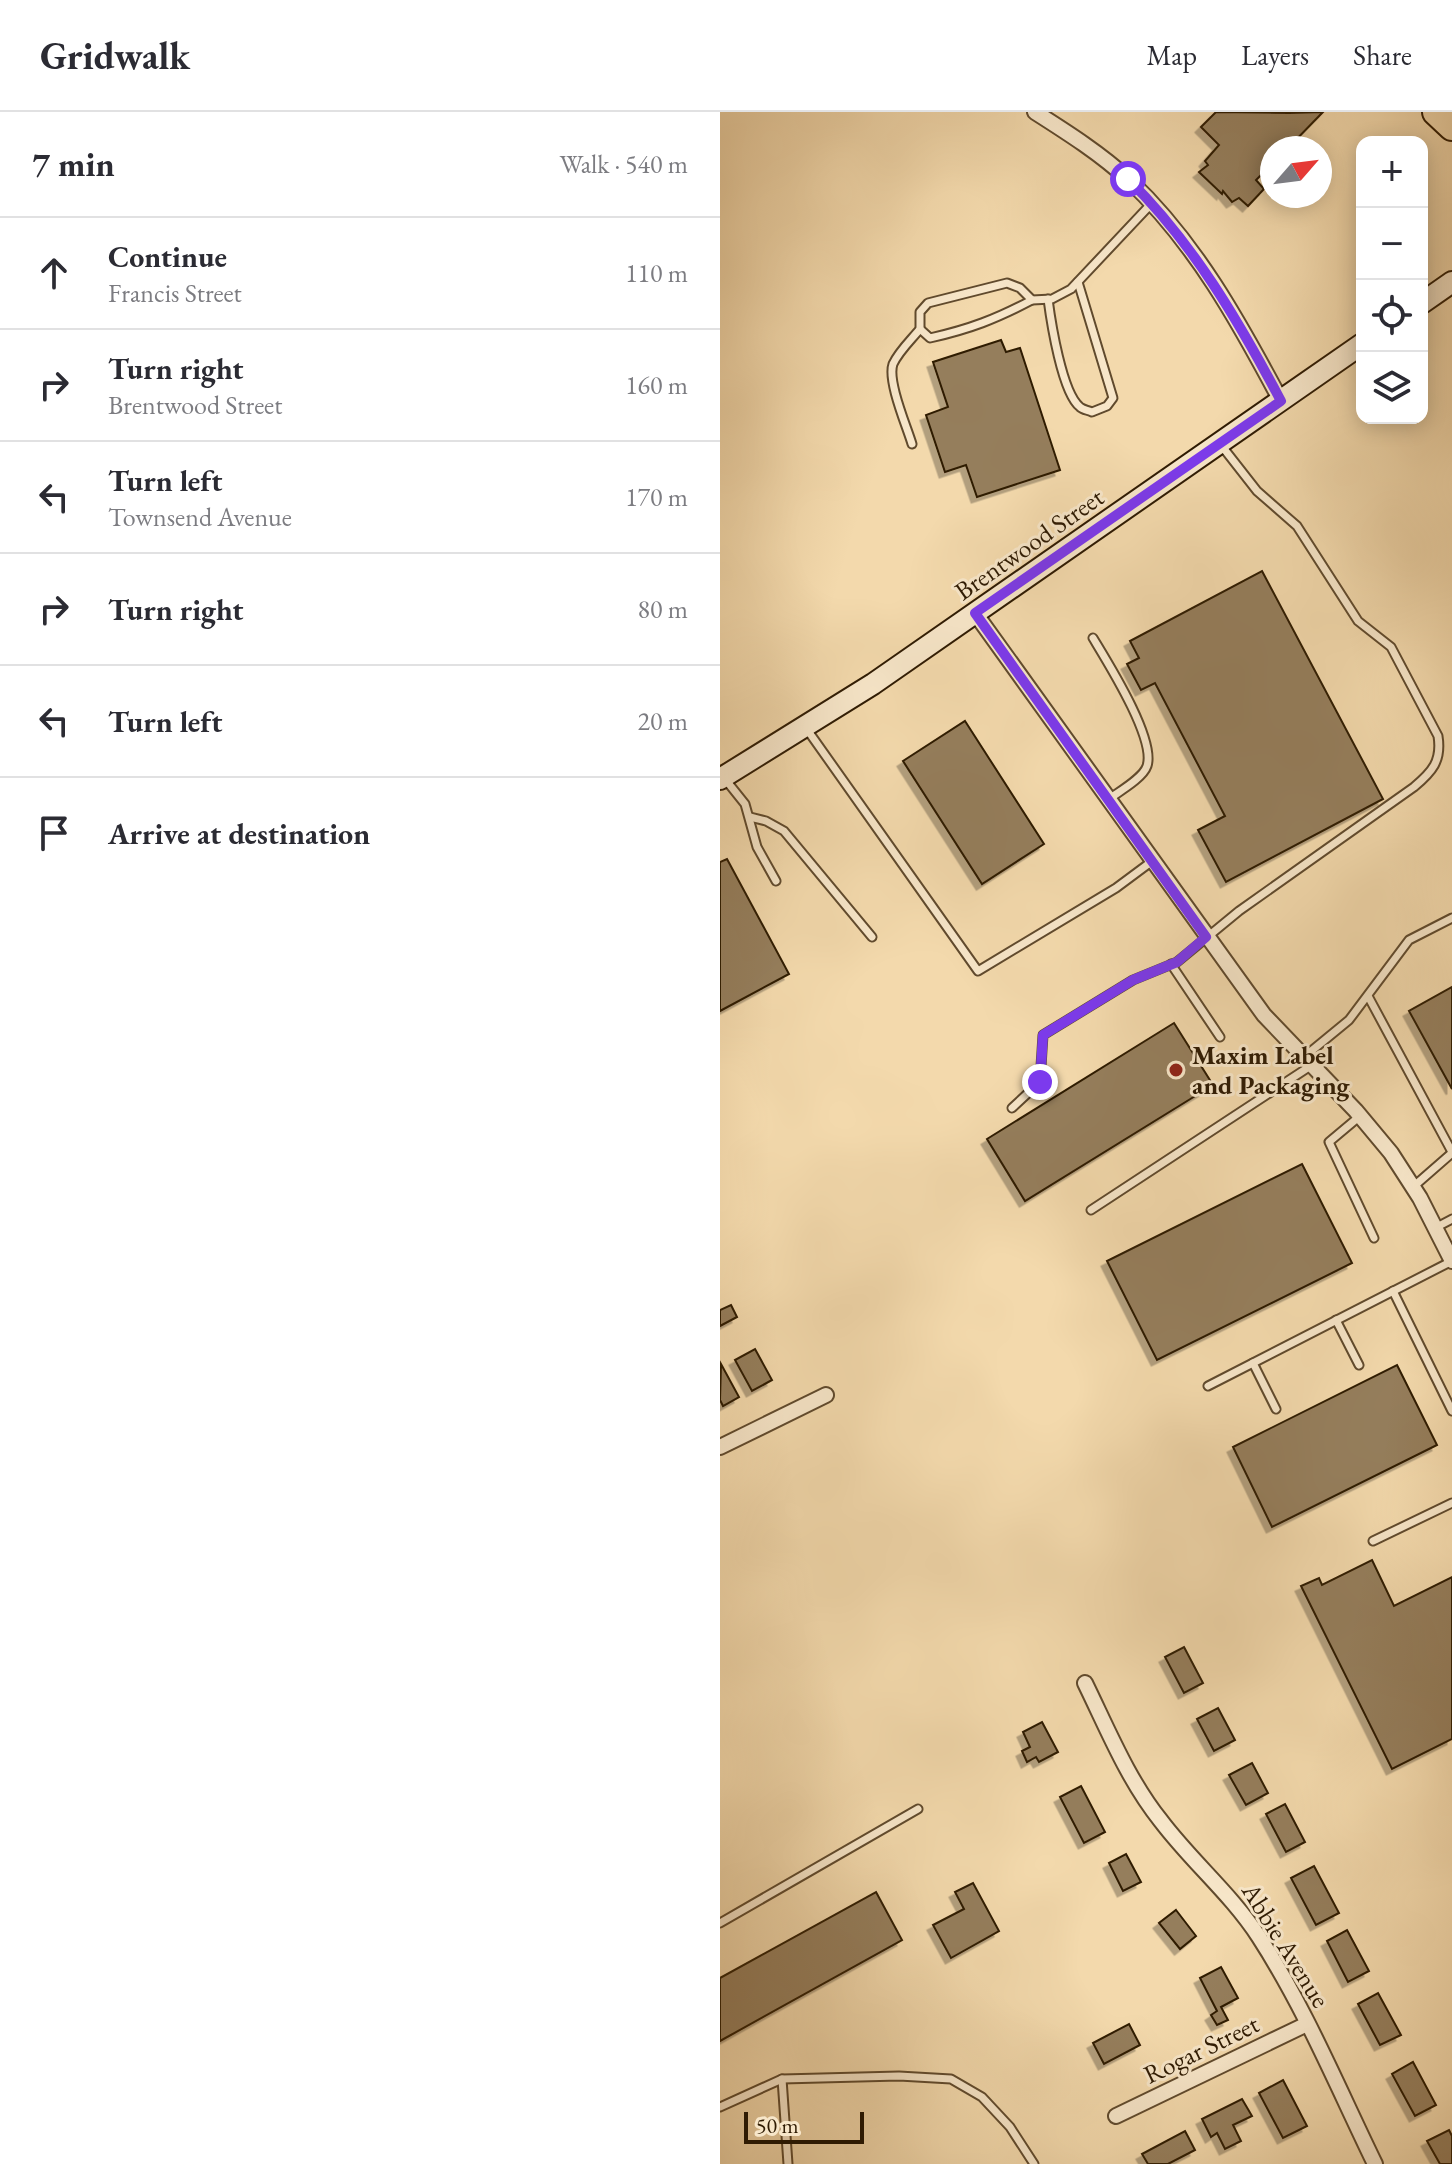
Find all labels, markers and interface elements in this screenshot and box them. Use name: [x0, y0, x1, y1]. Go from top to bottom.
text: Gridwalk: [40, 31, 190, 80]
text: Map: [1147, 37, 1197, 73]
text: Layers: [1241, 37, 1309, 73]
text: Share: [1353, 37, 1412, 73]
north arrow: [1260, 136, 1332, 208]
map controls: [1356, 136, 1428, 424]
button: +: [1356, 136, 1428, 208]
text: 7 min: [32, 142, 115, 186]
text: Walk · 540 m: [560, 147, 688, 181]
route start: [1110, 161, 1146, 197]
button: −: [1356, 208, 1428, 280]
text: Continue: [108, 237, 227, 276]
icon: ahead: [32, 251, 76, 295]
text: 110 m: [625, 256, 688, 290]
text: Francis Street: [108, 276, 242, 310]
button: locate: [1356, 280, 1428, 352]
text: Turn right: [108, 349, 244, 388]
button: layers: [1356, 352, 1428, 424]
icon: right: [32, 363, 76, 407]
text: 160 m: [625, 368, 688, 402]
text: Brentwood Street: [108, 388, 282, 422]
text: Turn left: [108, 461, 222, 500]
icon: left: [32, 475, 76, 519]
text: 170 m: [625, 480, 688, 514]
street label: Brentwood Street: [948, 480, 1110, 608]
text: Townsend Avenue: [108, 500, 292, 534]
icon: right: [32, 587, 76, 631]
text: Turn right: [108, 590, 244, 629]
text: 80 m: [638, 592, 688, 626]
icon: left: [32, 699, 76, 743]
text: Turn left: [108, 702, 222, 741]
text: 20 m: [638, 704, 688, 738]
icon: arrive: [32, 811, 76, 855]
text: Arrive at destination: [108, 814, 370, 853]
place label: Maxim Label and Packaging: [1192, 1038, 1351, 1102]
marker: Maxim Label and Packaging: [1167, 1061, 1185, 1079]
route end: [1022, 1064, 1058, 1100]
street label: Abbie Avenue: [1234, 1875, 1338, 2014]
street label: Rogar Street: [1138, 2007, 1264, 2091]
scale bar: [744, 2108, 864, 2144]
text: 50 m: [756, 2111, 799, 2140]

